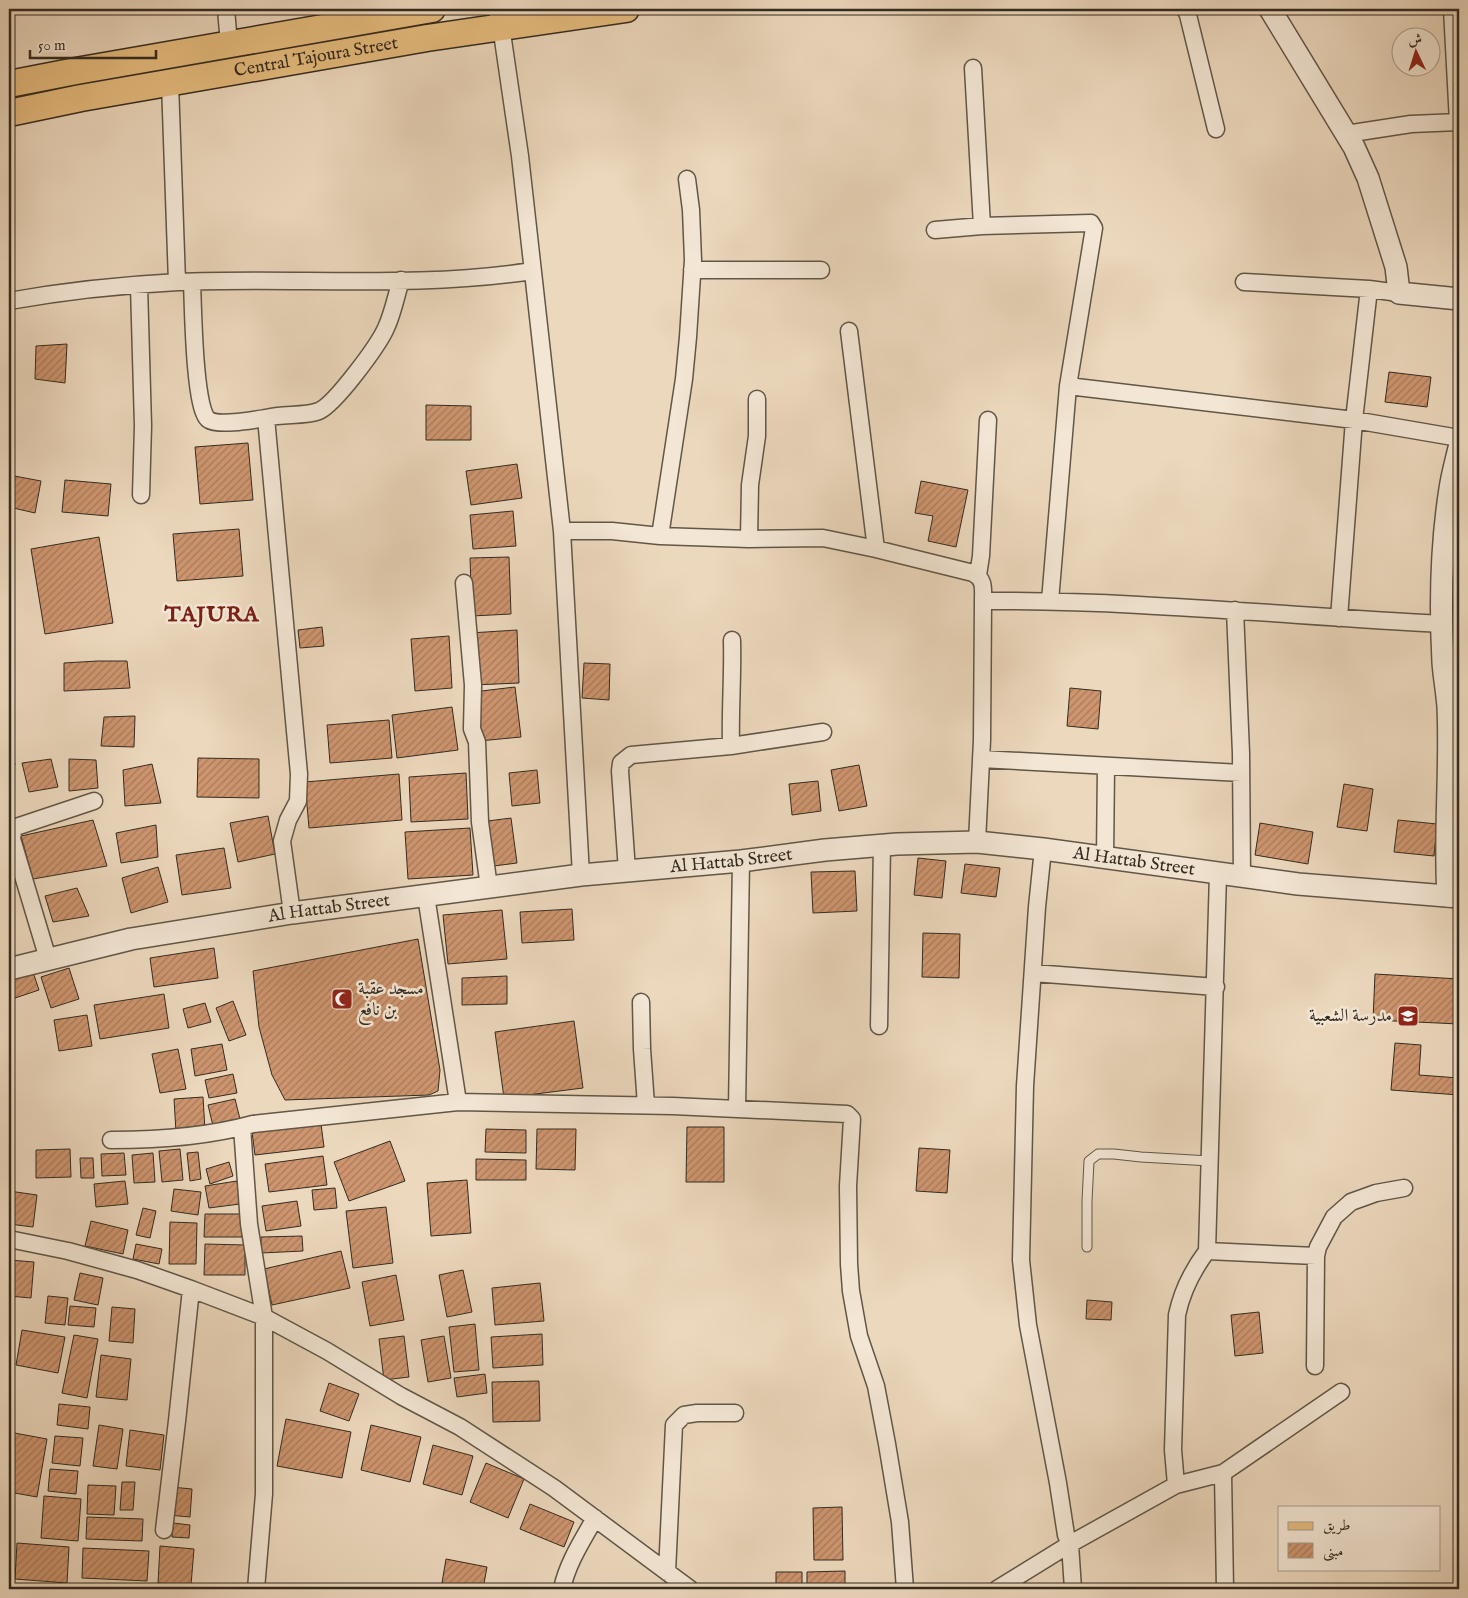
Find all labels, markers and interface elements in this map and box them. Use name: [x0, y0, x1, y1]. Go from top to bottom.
scale bar: [30, 28, 156, 60]
north arrow: [1390, 28, 1440, 78]
text: ش: [1408, 31, 1423, 49]
street label: Central Tajoura Street: [232, 32, 400, 83]
text: 50 m: [38, 36, 66, 55]
district label: TAJURA: [164, 601, 260, 629]
street label: Al Hattab Street: [1071, 842, 1196, 881]
street label: Al Hattab Street: [668, 843, 794, 879]
street label: Al Hattab Street: [265, 889, 391, 928]
place label: مسجد عقبة بن نافع: [358, 978, 424, 1025]
mosque icon: مسجد عقبة بن نافع: [330, 987, 354, 1011]
school or university icon: مدرسة الشعبية: [1396, 1004, 1420, 1028]
place label: مدرسة الشعبية: [1309, 1005, 1392, 1028]
legend: [1278, 1506, 1440, 1570]
text: طريق: [1323, 1516, 1350, 1535]
text: مبنى: [1323, 1542, 1343, 1562]

